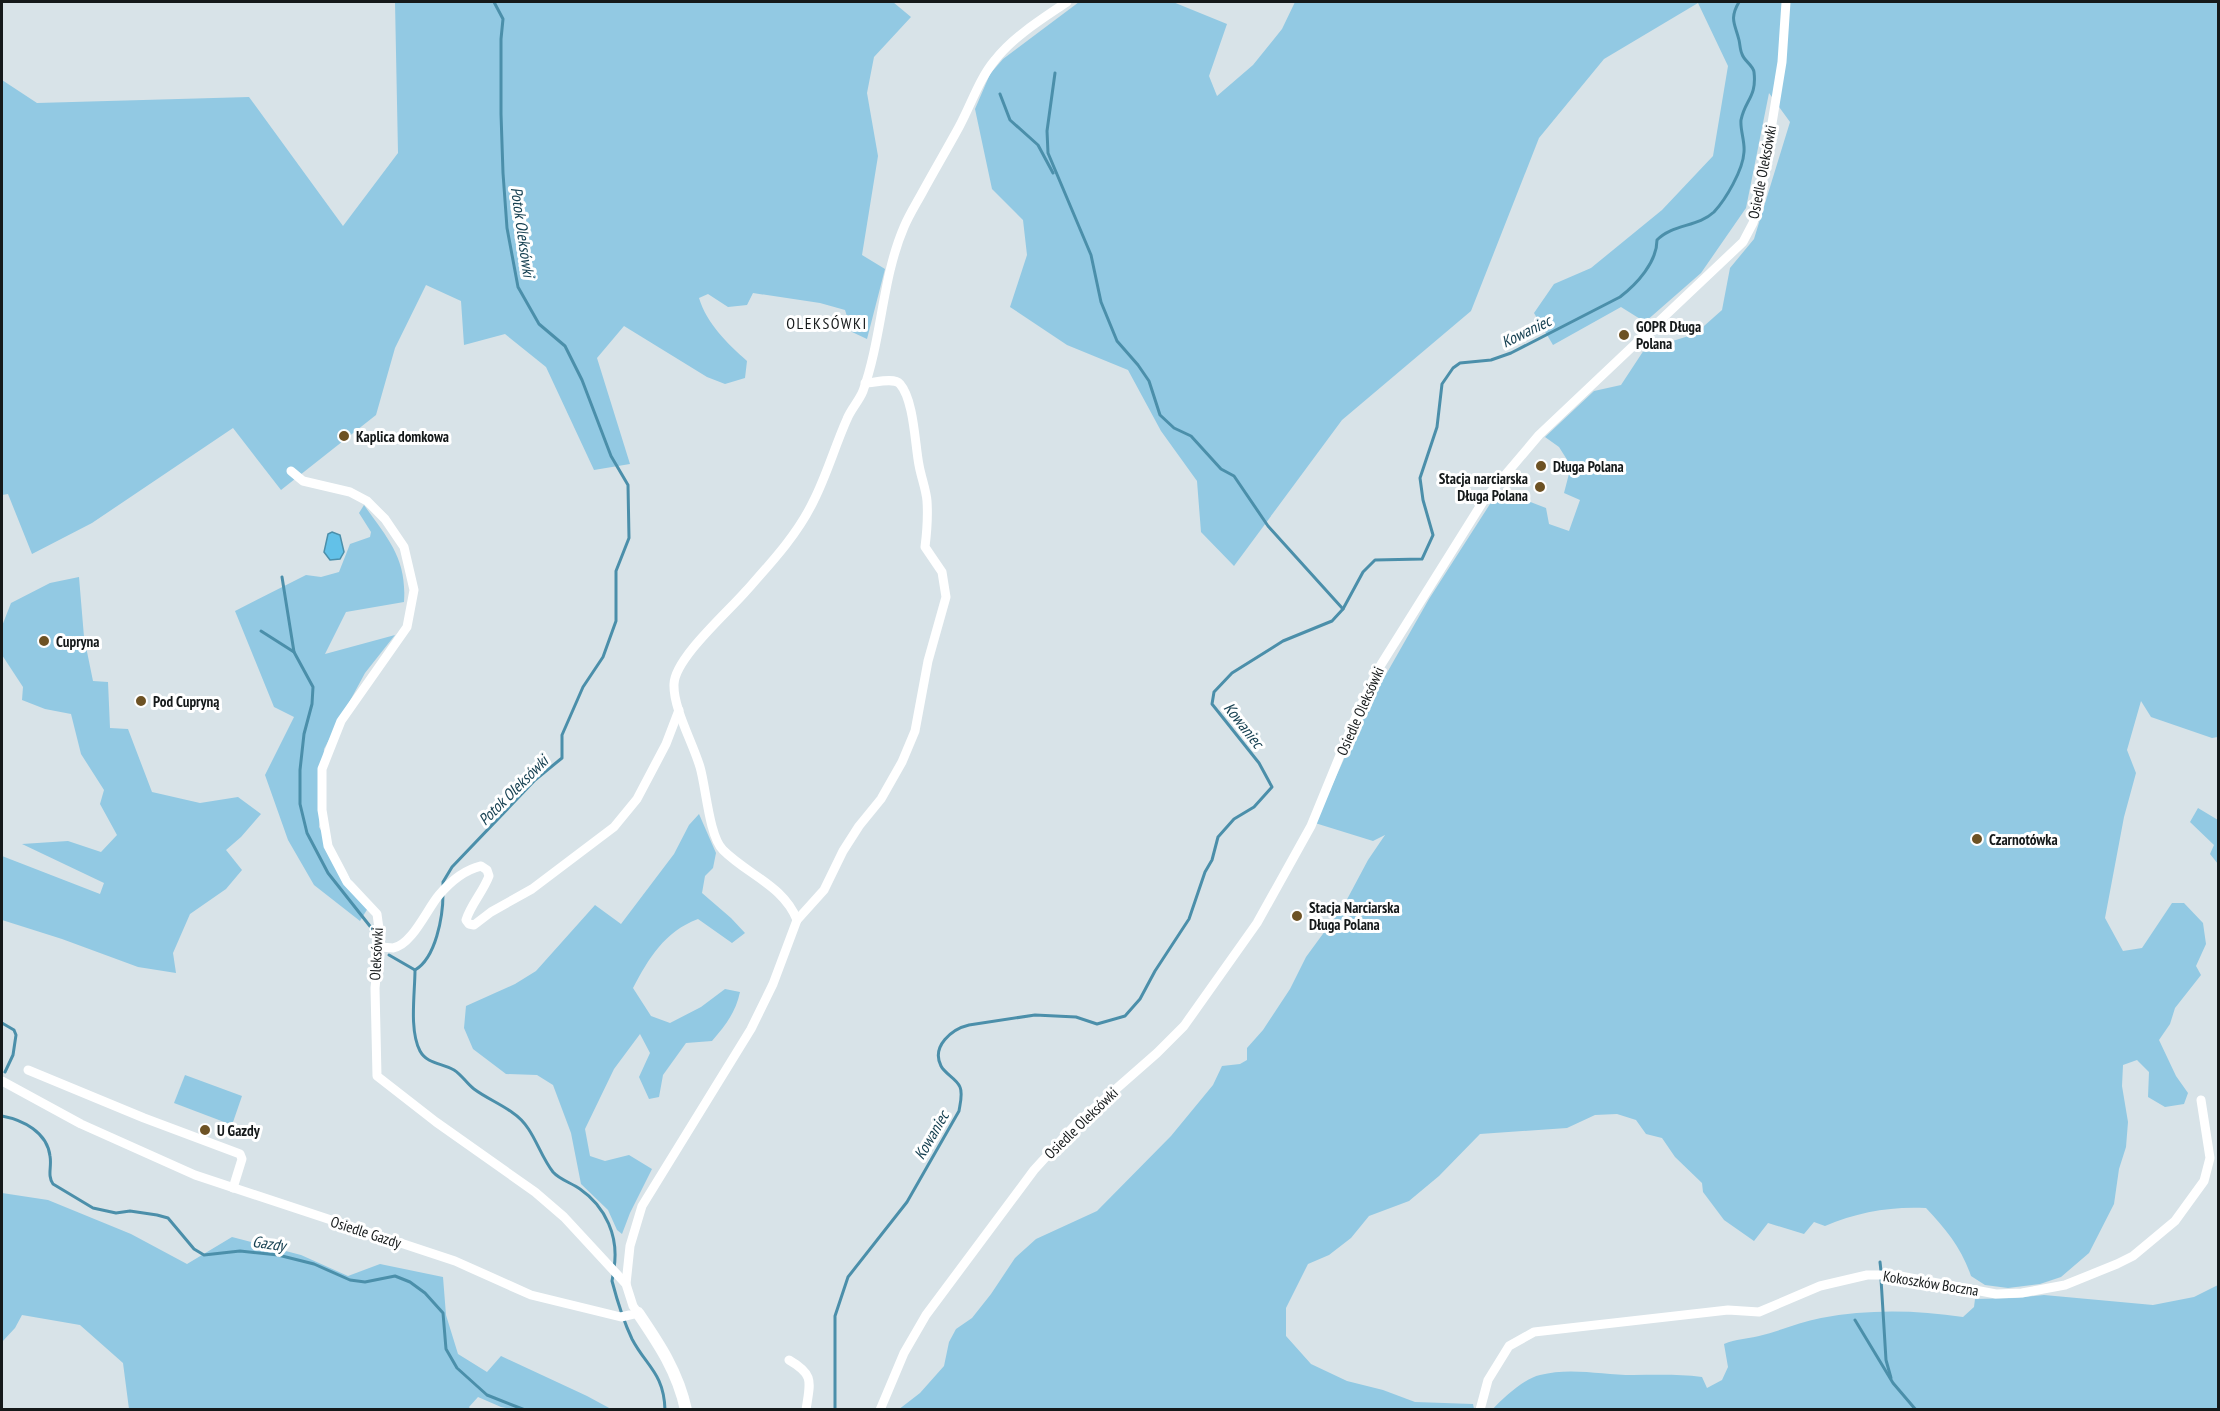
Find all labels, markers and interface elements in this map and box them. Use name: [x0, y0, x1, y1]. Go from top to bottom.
street label: Osiedle Oleksówki: [1744, 123, 1780, 221]
water label: Potok Oleksówki: [507, 186, 540, 281]
water label: Kowaniec: [1498, 309, 1556, 352]
district label: OLEKSÓWKI: [786, 313, 868, 333]
place label: GOPR Długa Polana: [1636, 317, 1701, 353]
marker: GOPR Długa Polana: [1617, 328, 1631, 342]
place label: Kaplica domkowa: [356, 427, 449, 446]
marker: Kaplica domkowa: [337, 429, 351, 443]
place label: Długa Polana: [1553, 457, 1624, 476]
marker: Długa Polana: [1534, 459, 1548, 473]
place label: Stacja narciarska Długa Polana: [1439, 469, 1528, 505]
marker: Stacja narciarska Długa Polana: [1533, 480, 1547, 494]
place label: Cupryna: [56, 632, 99, 651]
marker: Cupryna: [37, 634, 51, 648]
street label: Osiedle Oleksówki: [1332, 664, 1388, 758]
place label: Pod Cupryną: [153, 692, 220, 711]
marker: Pod Cupryną: [134, 694, 148, 708]
water label: Kowaniec: [1220, 698, 1269, 754]
water label: Potok Oleksówki: [474, 749, 554, 829]
place label: Czarnotówka: [1989, 830, 2058, 849]
marker: Czarnotówka: [1970, 832, 1984, 846]
place label: Stacja Narciarska Długa Polana: [1309, 898, 1400, 934]
marker: Stacja Narciarska Długa Polana: [1290, 909, 1304, 923]
street label: Oleksówki: [365, 927, 387, 981]
street label: Osiedle Oleksówki: [1040, 1083, 1122, 1163]
water label: Kowaniec: [909, 1105, 954, 1163]
place label: U Gazdy: [217, 1121, 261, 1140]
marker: U Gazdy: [198, 1123, 212, 1137]
street label: Osiedle Gazdy: [328, 1212, 404, 1252]
water label: Gazdy: [251, 1231, 289, 1255]
street label: Kokoszków Boczna: [1882, 1266, 1980, 1300]

